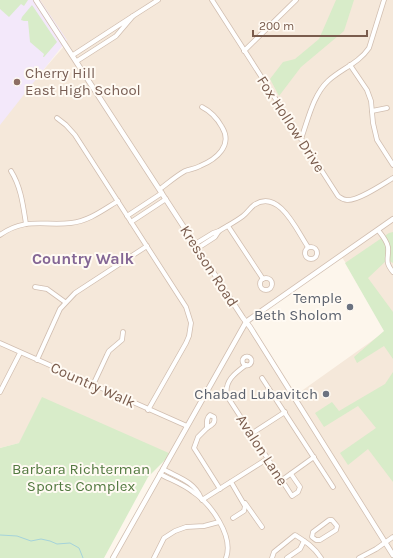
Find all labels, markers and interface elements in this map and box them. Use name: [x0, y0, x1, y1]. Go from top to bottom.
scale bar: [253, 12, 367, 38]
text: 200 m: [259, 19, 294, 33]
place label: Cherry Hill East High School: [25, 64, 141, 99]
street label: Fox Hollow Drive: [253, 72, 329, 176]
marker: Cherry Hill East High School: [12, 77, 22, 87]
street label: Kresson Road: [176, 222, 242, 310]
district label: Country Walk: [32, 249, 135, 268]
place label: Temple Beth Sholom: [254, 289, 342, 324]
marker: Temple Beth Sholom: [345, 302, 355, 312]
street label: Country Walk: [48, 358, 138, 412]
place label: Chabad Lubavitch: [194, 385, 318, 403]
marker: Chabad Lubavitch: [321, 389, 331, 399]
street label: Avalon Lane: [232, 411, 292, 489]
park label: Barbara Richterman Sports Complex: [12, 460, 150, 495]

